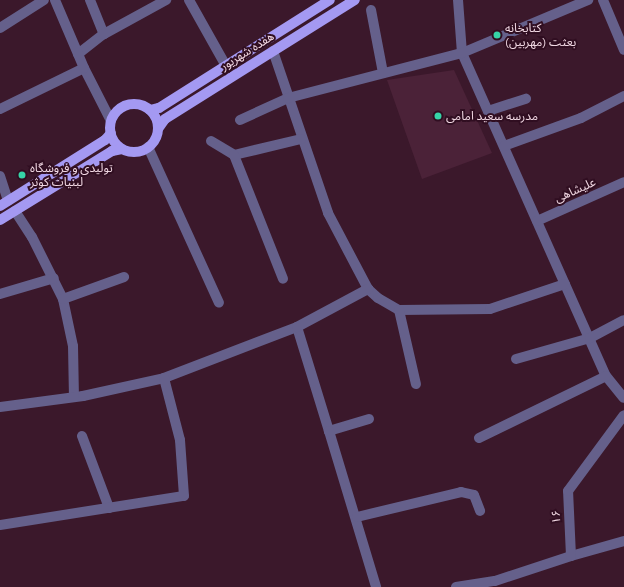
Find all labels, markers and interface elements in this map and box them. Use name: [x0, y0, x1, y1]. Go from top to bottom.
place label: کتابخانه بعثت (مهربین): [505, 21, 576, 49]
street label: هفده شهریور: [218, 29, 276, 73]
marker: کتابخانه بعثت (مهربین): [492, 30, 502, 40]
place label: مدرسه سعید امامی: [446, 109, 538, 123]
marker: مدرسه سعید امامی: [433, 111, 443, 121]
place label: تولیدی و فروشگاه لبنیات کوثر: [30, 161, 113, 189]
marker: تولیدی و فروشگاه لبنیات کوثر: [17, 170, 27, 180]
street label: علیشاهی: [552, 175, 598, 205]
street label: ۱۶: [549, 510, 563, 524]

